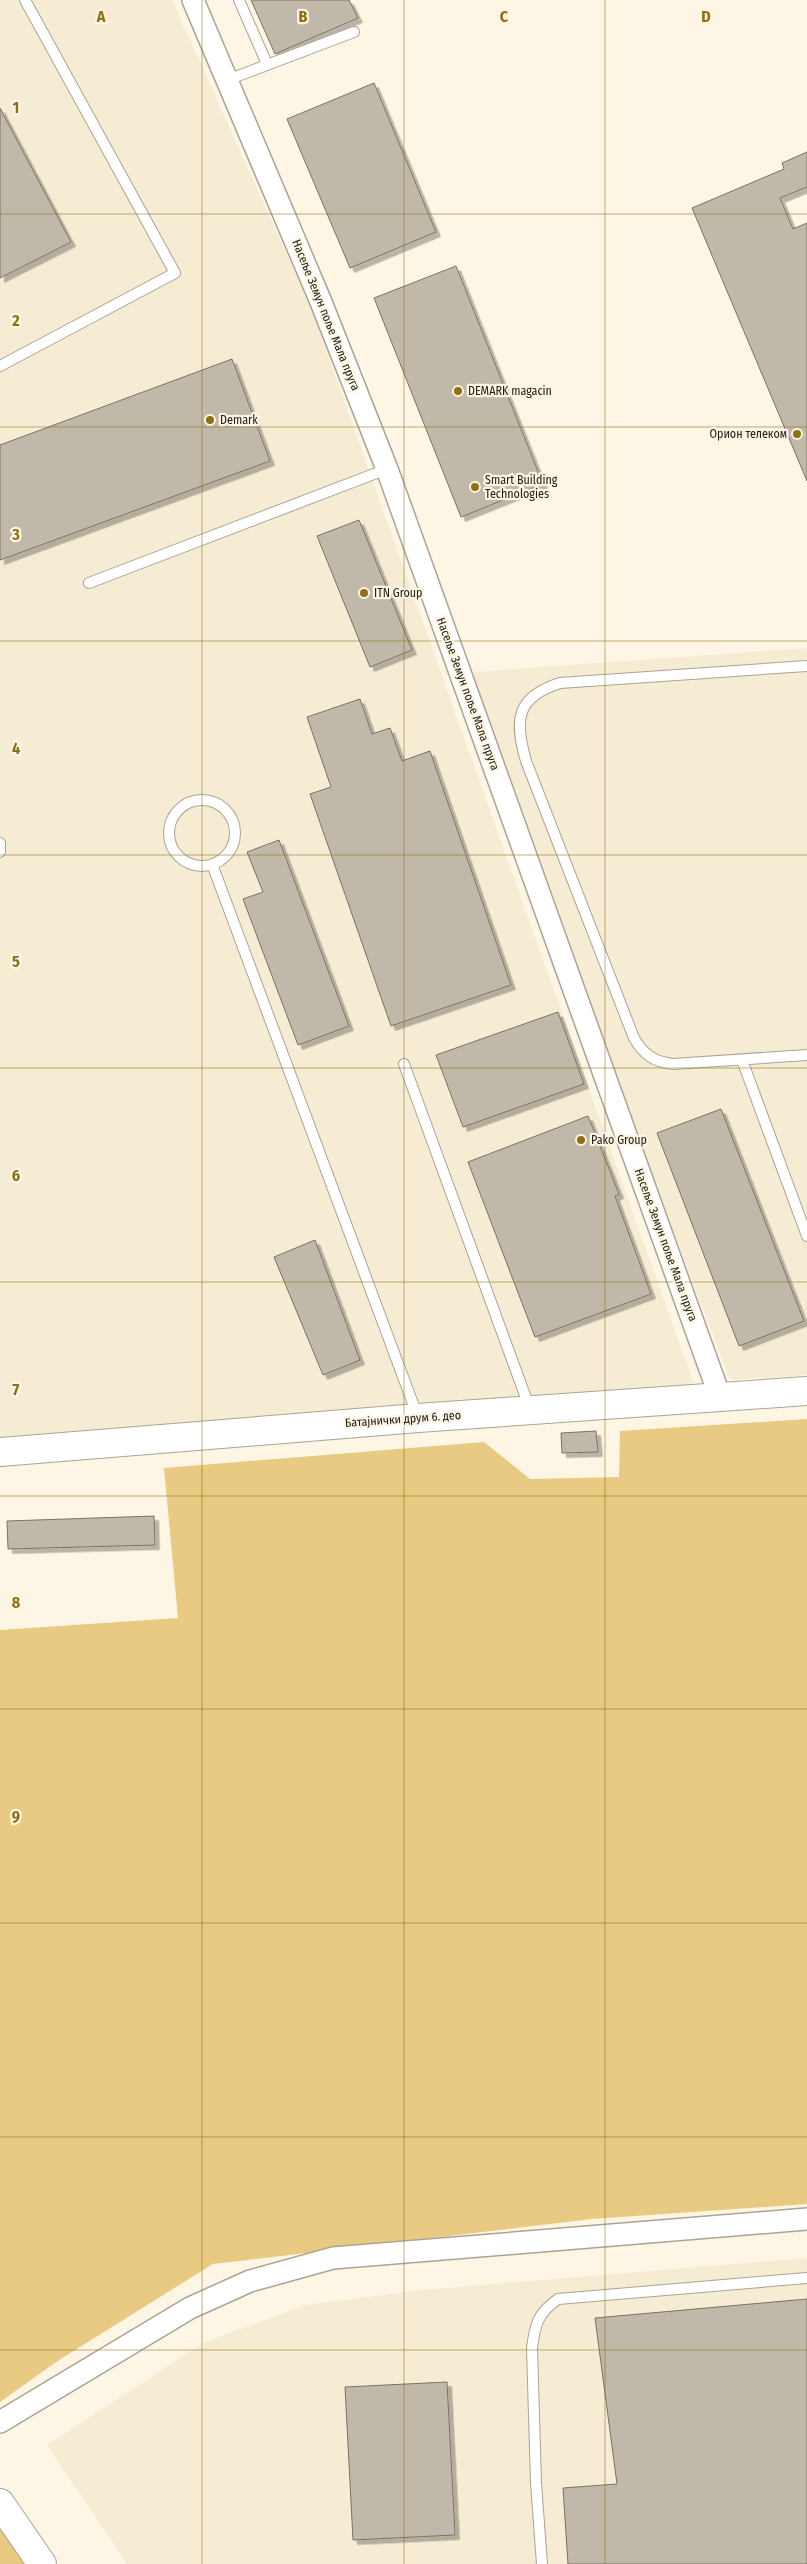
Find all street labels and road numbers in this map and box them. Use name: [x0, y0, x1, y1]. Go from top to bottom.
street label: Насеље Земун поље Мала пруга: [289, 237, 363, 393]
street label: Насеље Земун поље Мала пруга: [434, 616, 502, 773]
street label: Насеље Земун поље Мала пруга: [632, 1167, 700, 1324]
street label: Батајнички друм 6. део: [345, 1408, 461, 1430]

